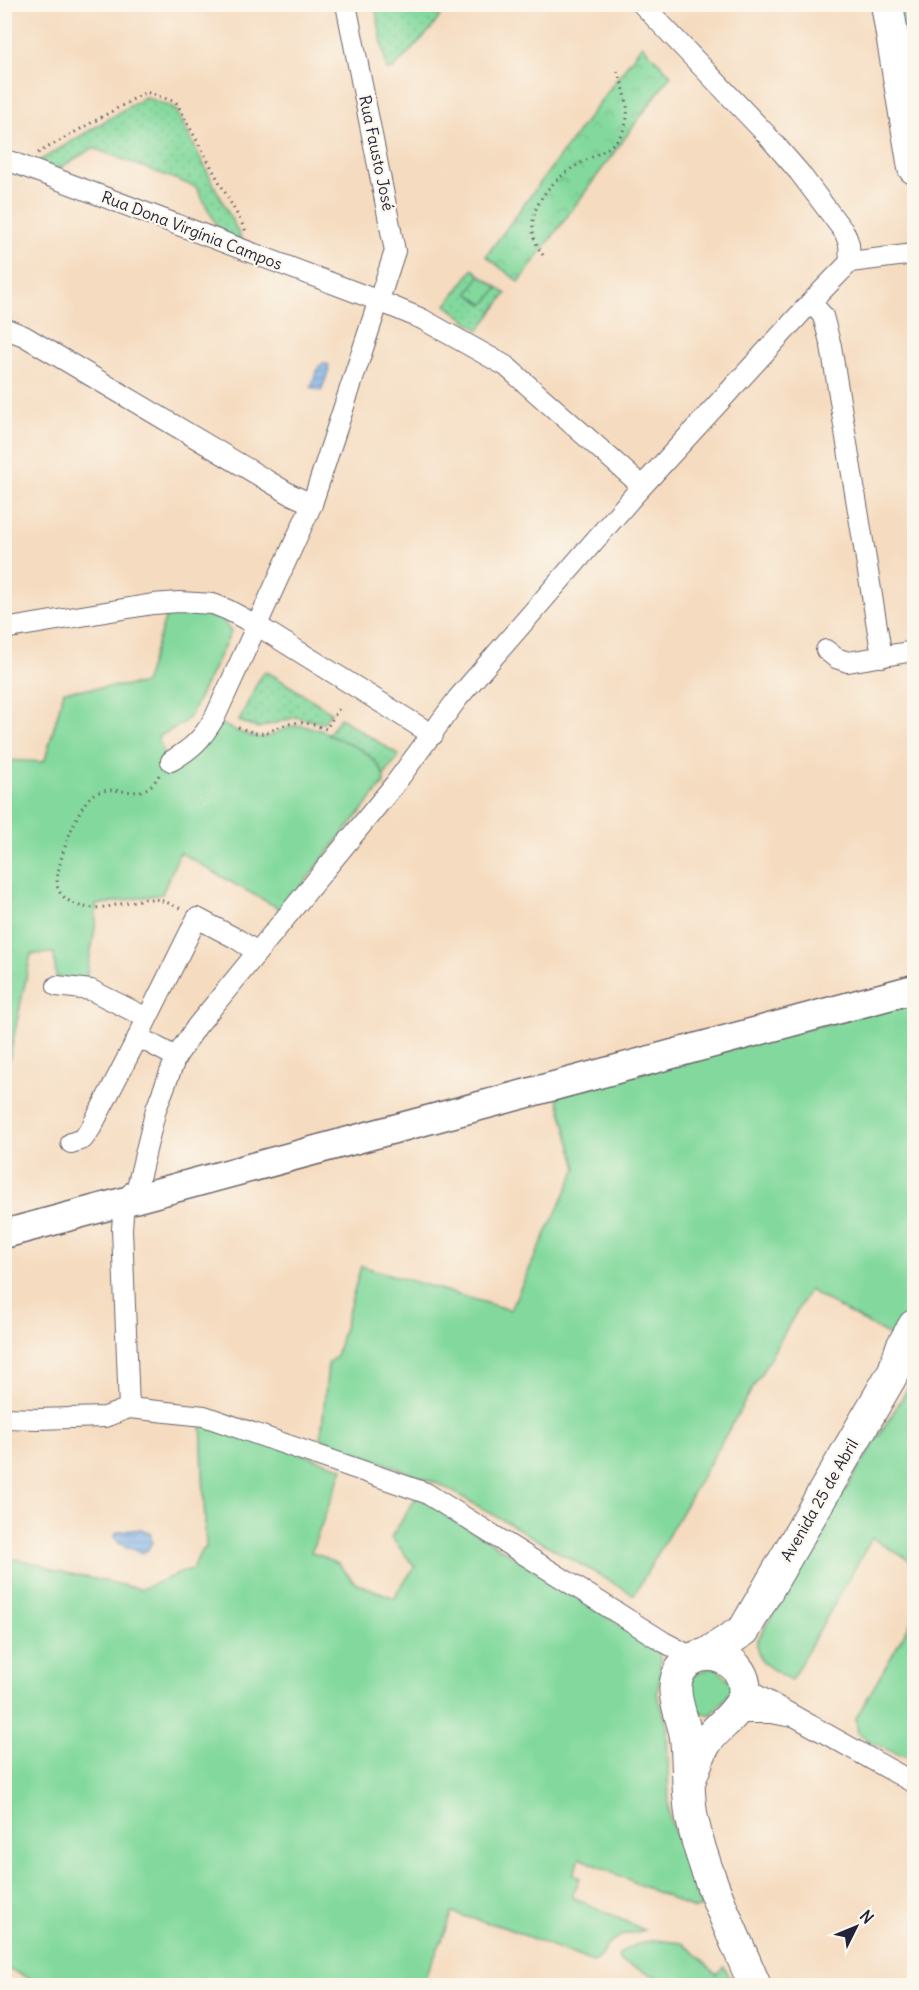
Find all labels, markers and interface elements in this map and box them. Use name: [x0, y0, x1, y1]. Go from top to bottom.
street label: Rua Fausto José: [355, 93, 399, 213]
street label: Rua Dona Virgínia Campos: [99, 186, 285, 274]
street label: Avenida 25 de Abril: [776, 1435, 862, 1565]
north arrow: [826, 1897, 886, 1957]
text: N: [856, 1906, 878, 1928]

